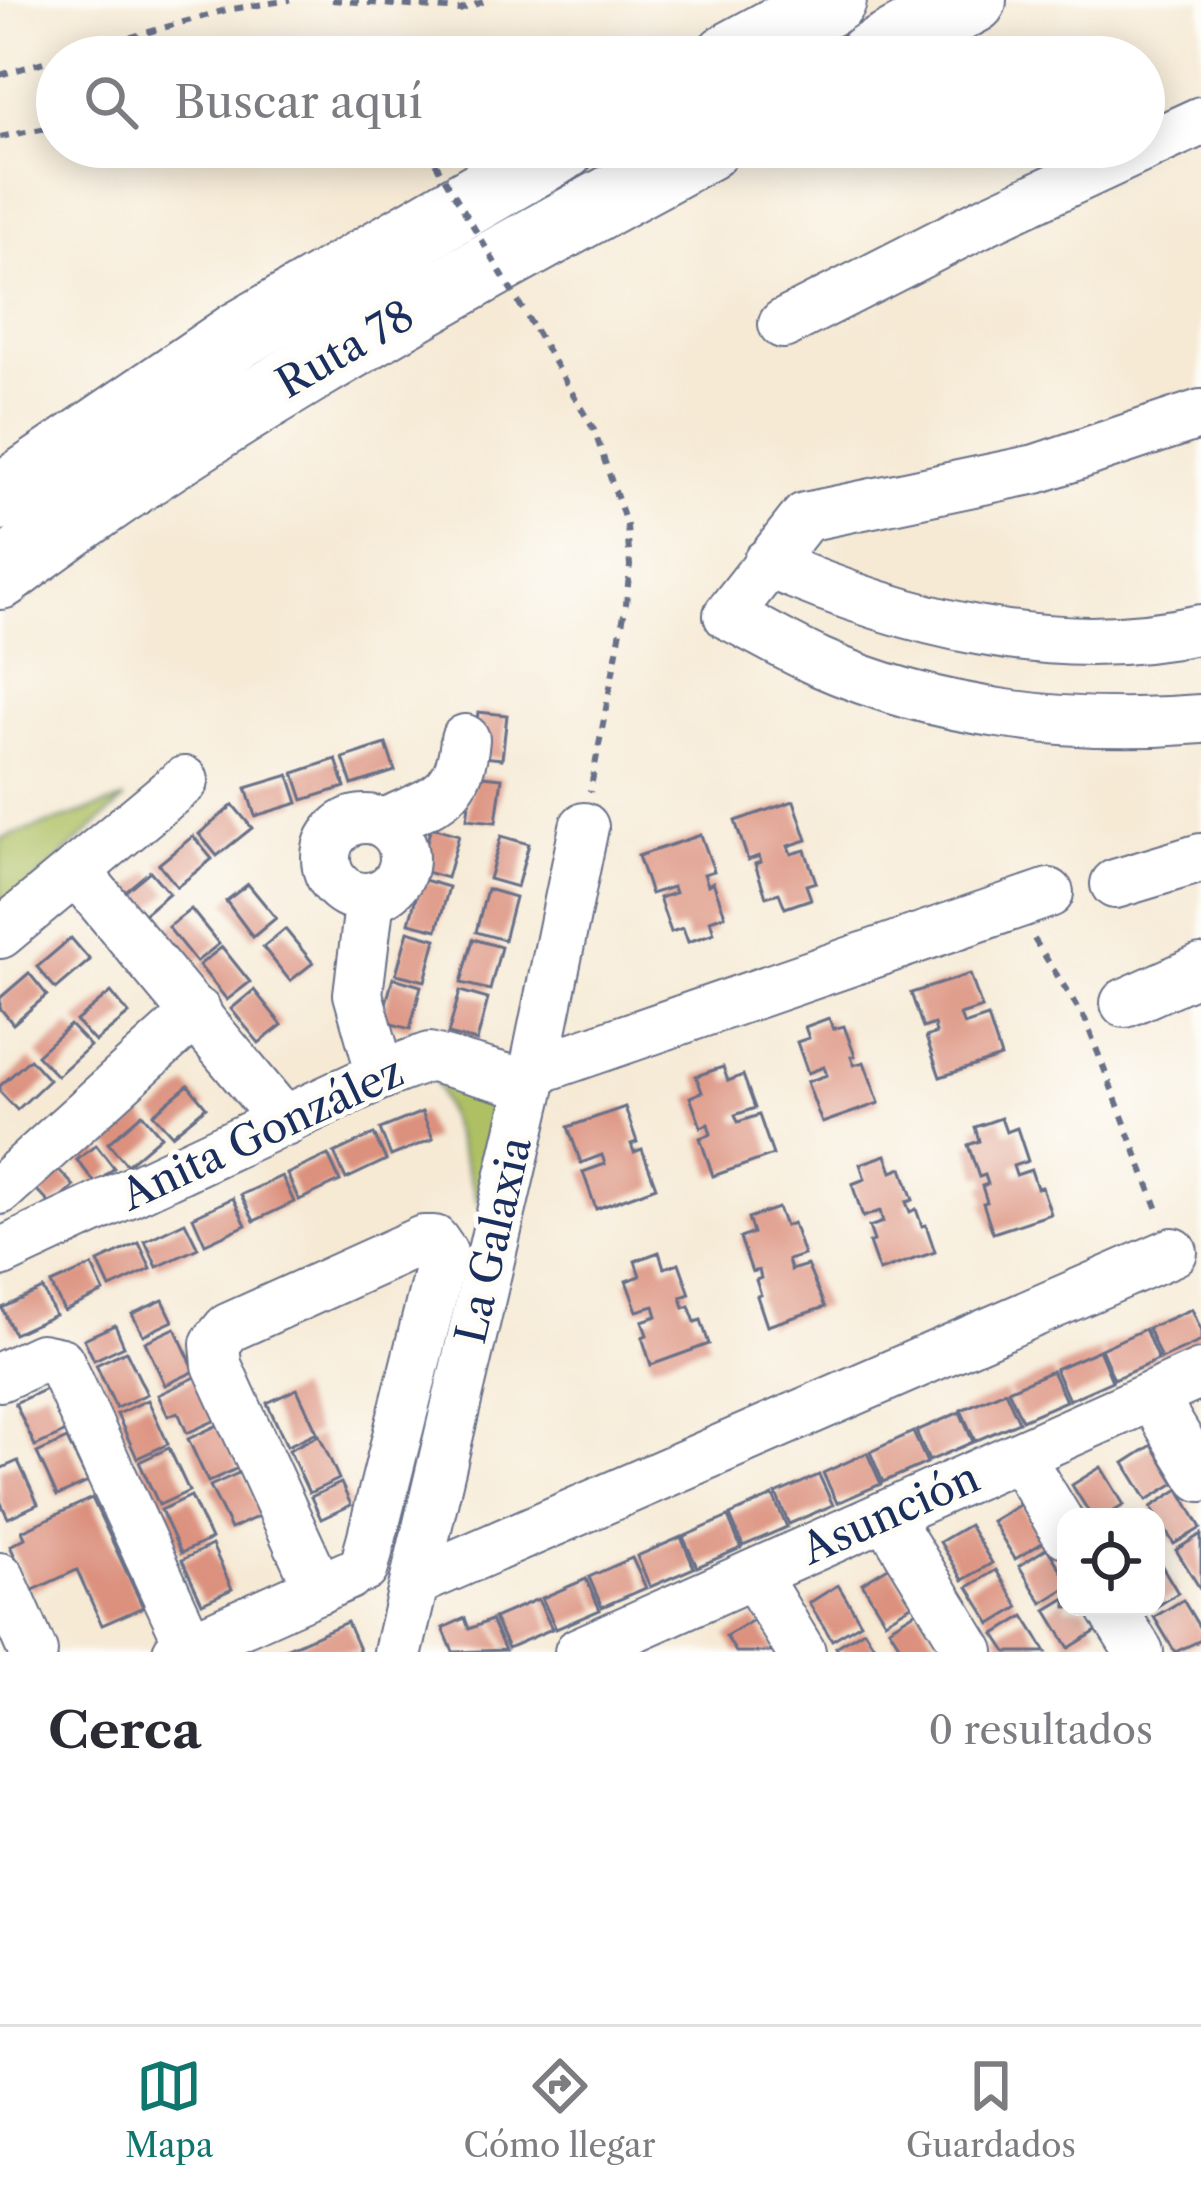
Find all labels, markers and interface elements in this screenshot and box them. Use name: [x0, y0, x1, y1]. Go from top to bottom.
search box: [36, 36, 1165, 168]
icon: search: [78, 69, 144, 135]
text: Buscar aquí: [174, 74, 423, 130]
street label: Ruta 78: [267, 289, 423, 409]
street label: Anita González: [112, 1045, 411, 1221]
street label: La Galaxia: [444, 1131, 542, 1348]
street label: Asunción: [792, 1451, 987, 1575]
map controls: [1057, 1508, 1165, 1616]
button: locate: [1057, 1508, 1165, 1616]
text: Cerca: [48, 1699, 202, 1761]
text: 0 resultados: [929, 1706, 1153, 1754]
tab: Mapa: [125, 2053, 213, 2166]
tab: Cómo llegar: [464, 2053, 656, 2166]
tab: Guardados: [906, 2053, 1076, 2166]

